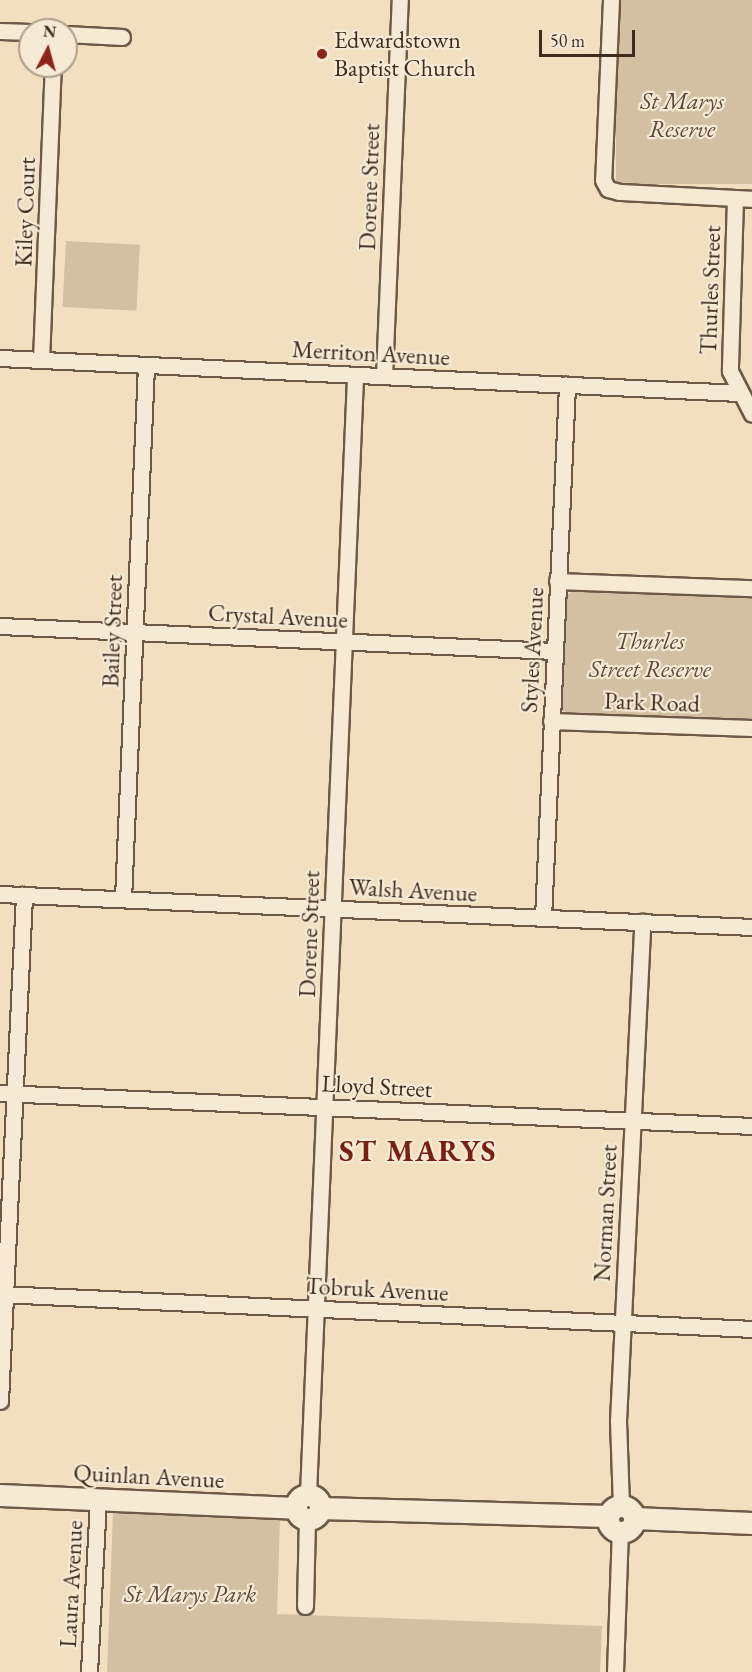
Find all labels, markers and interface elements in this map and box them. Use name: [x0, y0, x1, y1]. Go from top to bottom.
north arrow: [18, 18, 78, 78]
scale bar: [542, 18, 638, 56]
text: N: [42, 20, 57, 43]
place label: Edwardstown Baptist Church: [334, 26, 476, 82]
text: 50 m: [550, 29, 585, 52]
marker: Edwardstown Baptist Church: [315, 47, 329, 61]
park label: St Marys Reserve: [640, 87, 724, 143]
street label: Dorene Street: [352, 123, 386, 251]
street label: Kiley Court: [9, 157, 41, 267]
street label: Thurles Street: [693, 225, 727, 355]
street label: Merriton Avenue: [291, 334, 451, 372]
street label: Bailey Street: [96, 574, 128, 688]
street label: Styles Avenue: [514, 586, 550, 714]
street label: Crystal Avenue: [207, 598, 349, 634]
park label: Thurles Street Reserve: [589, 627, 711, 683]
street label: Park Road: [604, 686, 700, 718]
street label: Dorene Street: [292, 870, 326, 998]
street label: Walsh Avenue: [348, 872, 478, 908]
street label: Lloyd Street: [321, 1069, 433, 1103]
district label: ST MARYS: [339, 1133, 497, 1169]
street label: Norman Street: [587, 1144, 623, 1282]
street label: Tobruk Avenue: [305, 1271, 449, 1307]
street label: Quinlan Avenue: [73, 1458, 225, 1494]
street label: Laura Avenue: [53, 1520, 89, 1648]
park label: St Marys Park: [124, 1580, 256, 1608]

